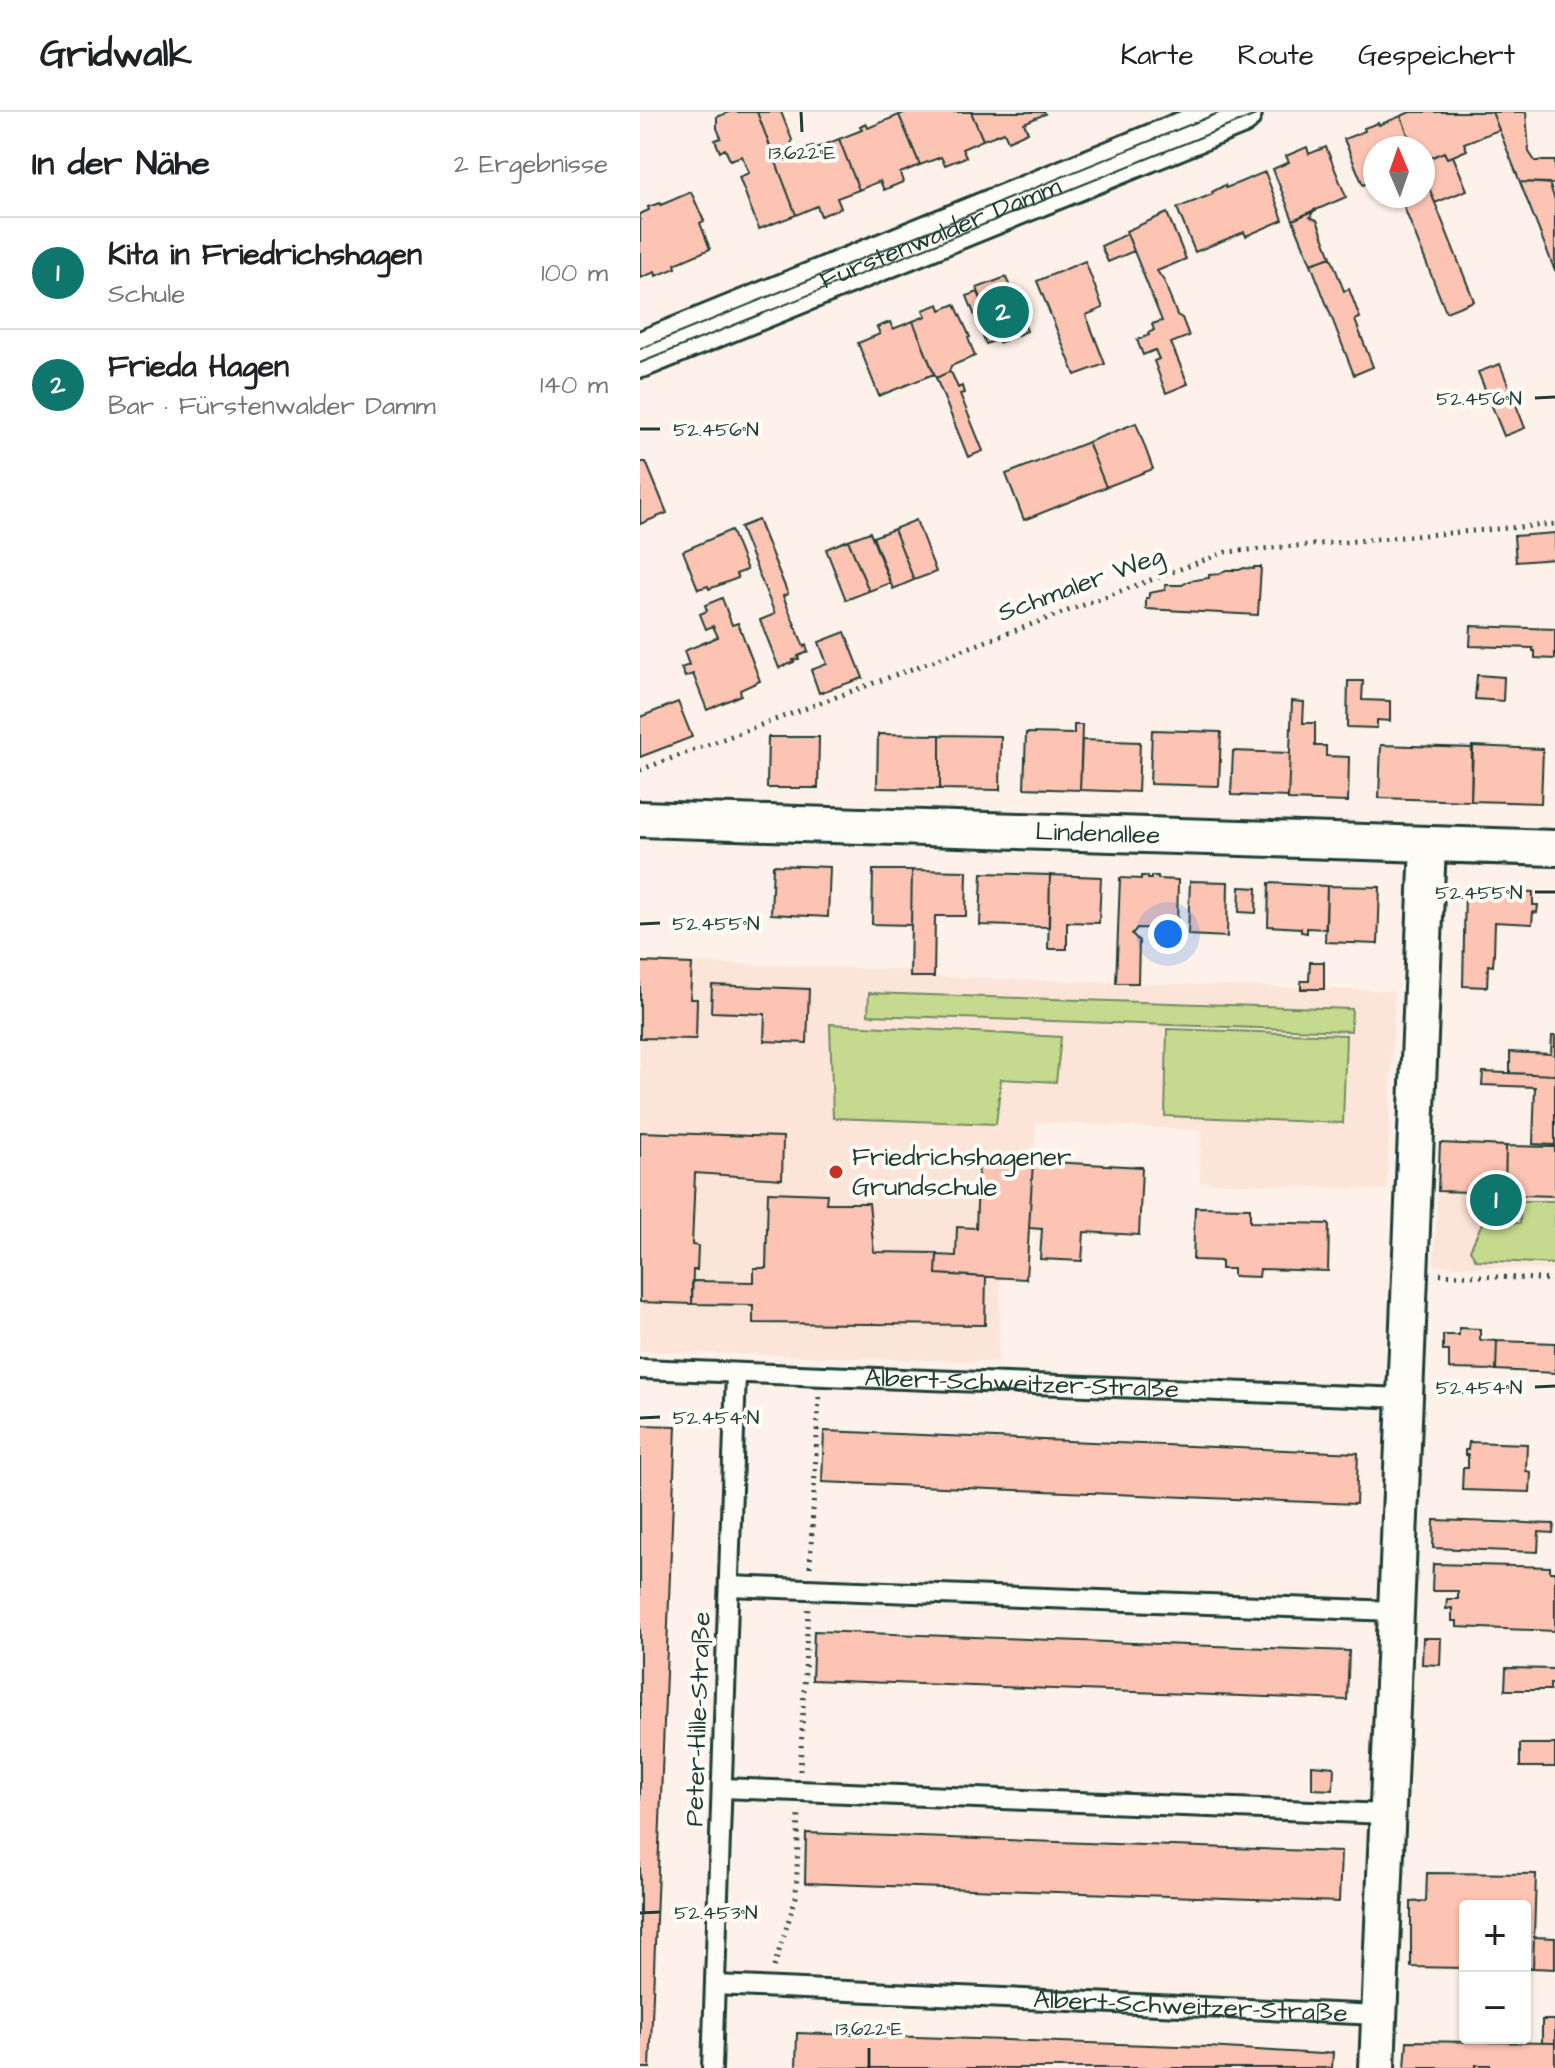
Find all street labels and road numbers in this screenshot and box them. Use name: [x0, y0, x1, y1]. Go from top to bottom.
street label: Fürstenwalder Damm: [814, 168, 1067, 298]
street label: Schmaler Weg: [993, 537, 1170, 633]
street label: Lindenallee: [1035, 814, 1161, 853]
street label: Albert-Schweitzer-Straße: [864, 1360, 1180, 1407]
street label: Peter-Hille-Straße: [676, 1611, 720, 1827]
street label: Albert-Schweitzer-Straße: [1032, 1981, 1349, 2032]

